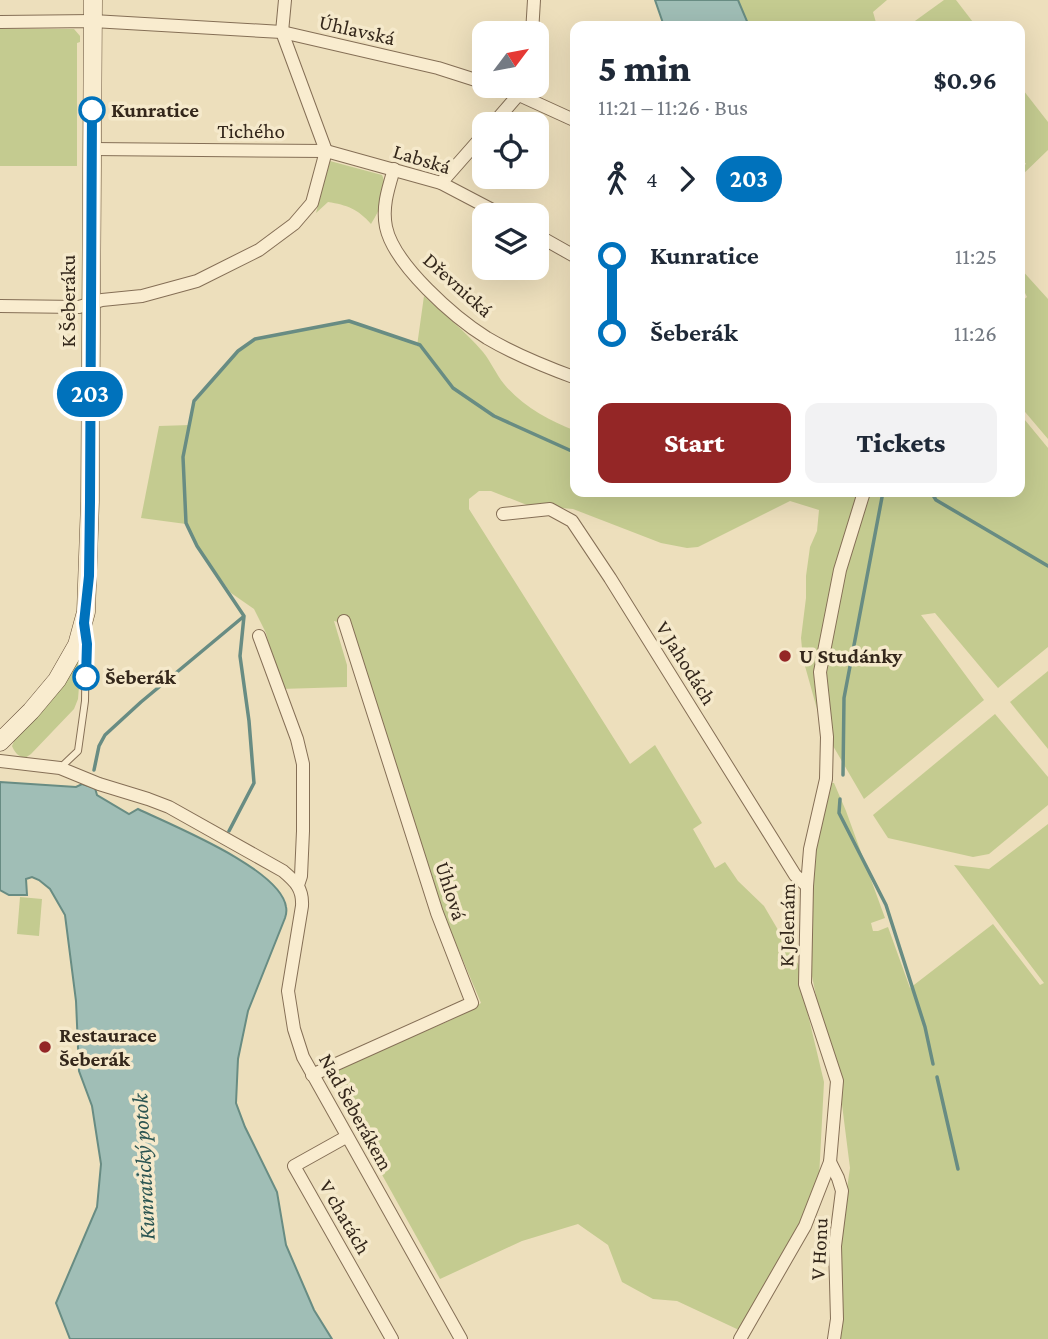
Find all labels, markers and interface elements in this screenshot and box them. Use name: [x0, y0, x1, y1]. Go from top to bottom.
street label: Úhlavská: [317, 10, 398, 50]
north arrow: [472, 21, 550, 98]
map controls: [472, 21, 549, 280]
text: 5 min: [598, 47, 691, 89]
text: $0.96: [933, 66, 997, 95]
text: 11:21 – 11:26 · Bus: [598, 94, 748, 120]
marker: Kunratice: [79, 97, 105, 123]
place label: Kunratice: [111, 98, 199, 122]
button: locate: [472, 112, 549, 189]
street label: Tichého: [217, 119, 285, 143]
street label: Labská: [390, 139, 454, 179]
icon: walk: [598, 160, 636, 198]
icon: forward: [668, 160, 706, 198]
text: 203: [730, 165, 768, 192]
text: 4: [646, 166, 658, 192]
button: layers: [472, 203, 549, 280]
text: Kunratice: [650, 241, 759, 270]
text: 11:25: [955, 243, 997, 269]
street label: Dřevnická: [418, 248, 498, 323]
street label: K Šeberáku: [56, 255, 80, 347]
text: Šeberák: [650, 318, 738, 347]
text: 11:26: [954, 320, 997, 346]
line badge: 203: [50, 371, 130, 417]
text: 203: [71, 380, 109, 407]
button: Start: [598, 403, 791, 483]
button: Tickets: [805, 403, 997, 483]
street label: V Jahodách: [651, 617, 721, 709]
place label: U Studánky: [799, 644, 903, 668]
marker: U Studánky: [777, 648, 793, 664]
marker: Šeberák: [73, 664, 99, 690]
place label: Šeberák: [105, 665, 177, 689]
street label: Úhlová: [430, 859, 472, 924]
street label: K Jelenám: [774, 883, 800, 967]
place label: Restaurace Šeberák: [59, 1023, 157, 1071]
marker: Restaurace Šeberák: [37, 1039, 53, 1055]
street label: Nad Šeberákem: [314, 1049, 398, 1175]
water label: Kunratický potok: [126, 1092, 160, 1241]
street label: V chatách: [314, 1175, 376, 1259]
street label: V Honu: [805, 1217, 833, 1281]

